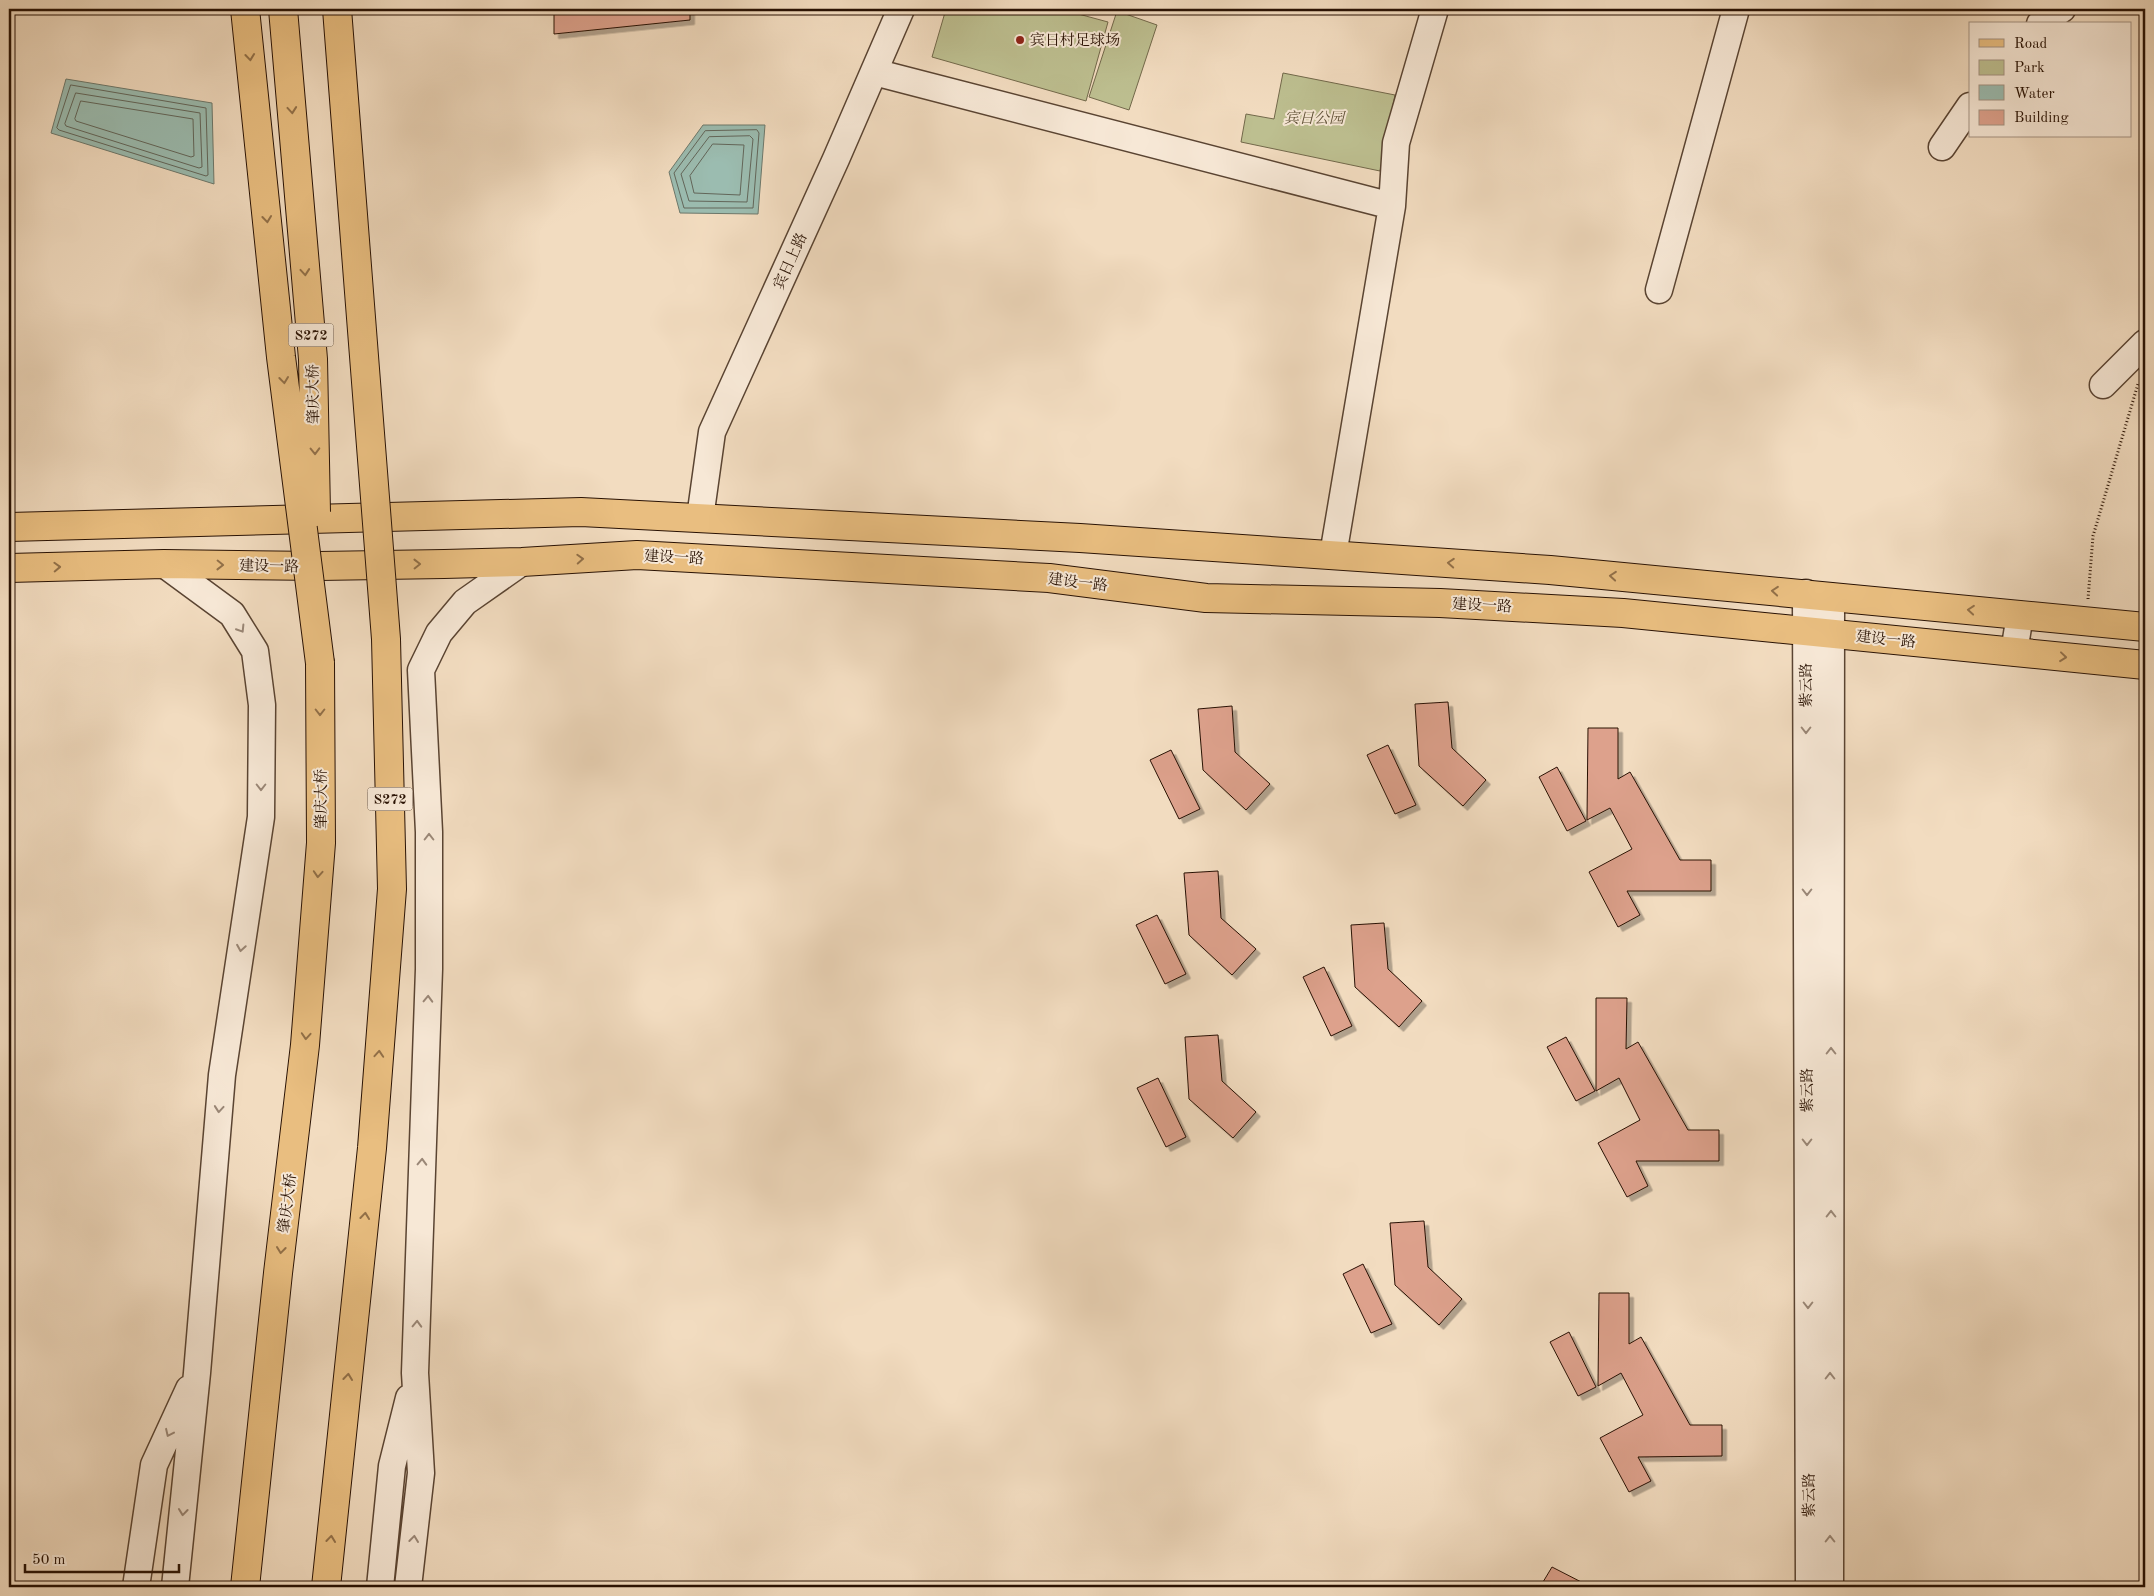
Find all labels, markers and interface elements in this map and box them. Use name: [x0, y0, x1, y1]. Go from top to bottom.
legend: [1969, 22, 2132, 138]
place label: 宾日村足球场: [1030, 32, 1120, 49]
marker: 宾日村足球场: [1014, 34, 1026, 46]
text: Road: [2014, 37, 2048, 52]
one-way arrow: [244, 54, 255, 62]
text: Park: [2014, 61, 2045, 76]
text: Water: [2014, 87, 2055, 102]
one-way arrow: [286, 106, 297, 114]
park label: 宾日公园: [1284, 110, 1346, 127]
text: Building: [2014, 111, 2069, 126]
one-way arrow: [261, 215, 272, 223]
street label: 宾日上路: [770, 230, 810, 292]
one-way arrow: [300, 268, 311, 276]
road number: S272: [288, 324, 334, 346]
street label: 肇庆大桥: [304, 364, 323, 424]
one-way arrow: [278, 377, 289, 385]
one-way arrow: [310, 448, 320, 456]
street label: 建设一路: [644, 547, 704, 568]
one-way arrow: [576, 553, 584, 564]
street label: 建设一路: [239, 557, 299, 576]
one-way arrow: [1447, 558, 1455, 569]
one-way arrow: [414, 559, 422, 569]
one-way arrow: [216, 560, 224, 570]
one-way arrow: [54, 562, 62, 572]
street label: 建设一路: [1047, 570, 1109, 595]
one-way arrow: [1609, 571, 1617, 582]
one-way arrow: [1770, 585, 1778, 596]
street label: 建设一路: [1452, 595, 1512, 616]
one-way arrow: [1967, 605, 1975, 616]
one-way arrow: [234, 623, 244, 632]
street label: 建设一路: [1855, 628, 1917, 651]
one-way arrow: [2059, 651, 2067, 662]
street label: 紫云路: [1798, 662, 1815, 708]
one-way arrow: [315, 708, 325, 716]
one-way arrow: [1801, 726, 1811, 734]
street label: 肇庆大桥: [313, 769, 330, 829]
one-way arrow: [256, 784, 266, 791]
road number: S272: [368, 788, 412, 811]
one-way arrow: [424, 833, 434, 840]
one-way arrow: [313, 871, 324, 879]
one-way arrow: [1802, 888, 1812, 896]
one-way arrow: [236, 944, 247, 952]
one-way arrow: [422, 995, 433, 1003]
one-way arrow: [301, 1033, 312, 1041]
one-way arrow: [1826, 1047, 1836, 1054]
one-way arrow: [374, 1049, 385, 1057]
street label: 紫云路: [1799, 1067, 1816, 1113]
one-way arrow: [214, 1105, 225, 1113]
one-way arrow: [1802, 1138, 1813, 1146]
one-way arrow: [417, 1157, 427, 1165]
street label: 肇庆大桥: [275, 1172, 300, 1234]
one-way arrow: [1826, 1209, 1836, 1217]
one-way arrow: [359, 1211, 370, 1219]
one-way arrow: [276, 1246, 287, 1254]
one-way arrow: [1803, 1301, 1813, 1309]
one-way arrow: [411, 1320, 422, 1328]
one-way arrow: [1825, 1372, 1835, 1380]
one-way arrow: [342, 1373, 353, 1381]
one-way arrow: [165, 1428, 175, 1437]
street label: 紫云路: [1801, 1472, 1818, 1518]
one-way arrow: [178, 1509, 189, 1517]
one-way arrow: [325, 1534, 336, 1542]
one-way arrow: [1825, 1534, 1835, 1542]
one-way arrow: [408, 1535, 419, 1543]
scale bar: [25, 1541, 179, 1573]
text: 50 m: [32, 1553, 66, 1568]

